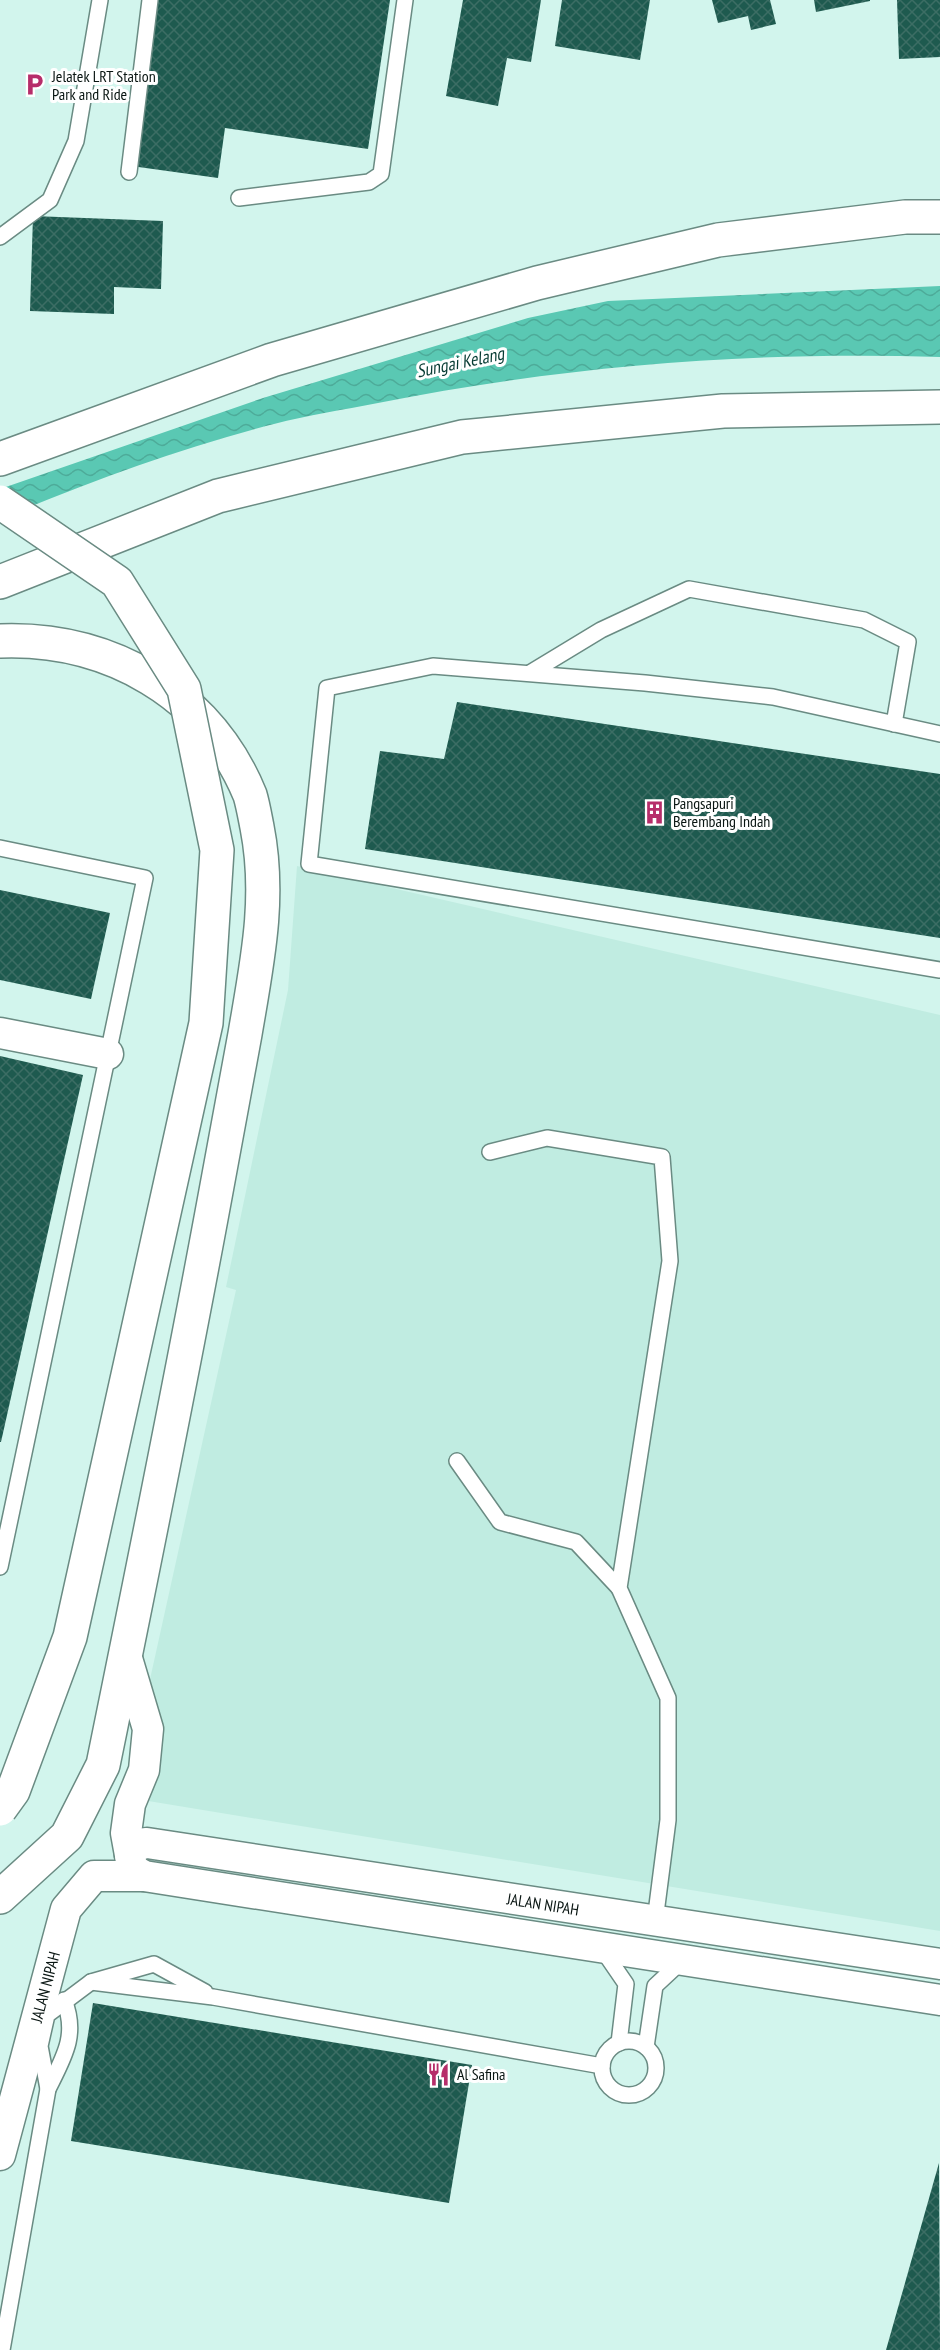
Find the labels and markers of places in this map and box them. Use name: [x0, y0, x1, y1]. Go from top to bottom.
place label: Jelatek LRT Station Park and Ride: [51, 66, 156, 104]
parking icon: Jelatek LRT Station Park and Ride: [21, 72, 47, 98]
place label: Pangsapuri Berembang Indah: [673, 793, 770, 831]
building icon: Pangsapuri Berembang Indah: [642, 799, 668, 825]
restaurant icon: Al Safina: [426, 2061, 452, 2087]
place label: Al Safina: [457, 2064, 505, 2084]

